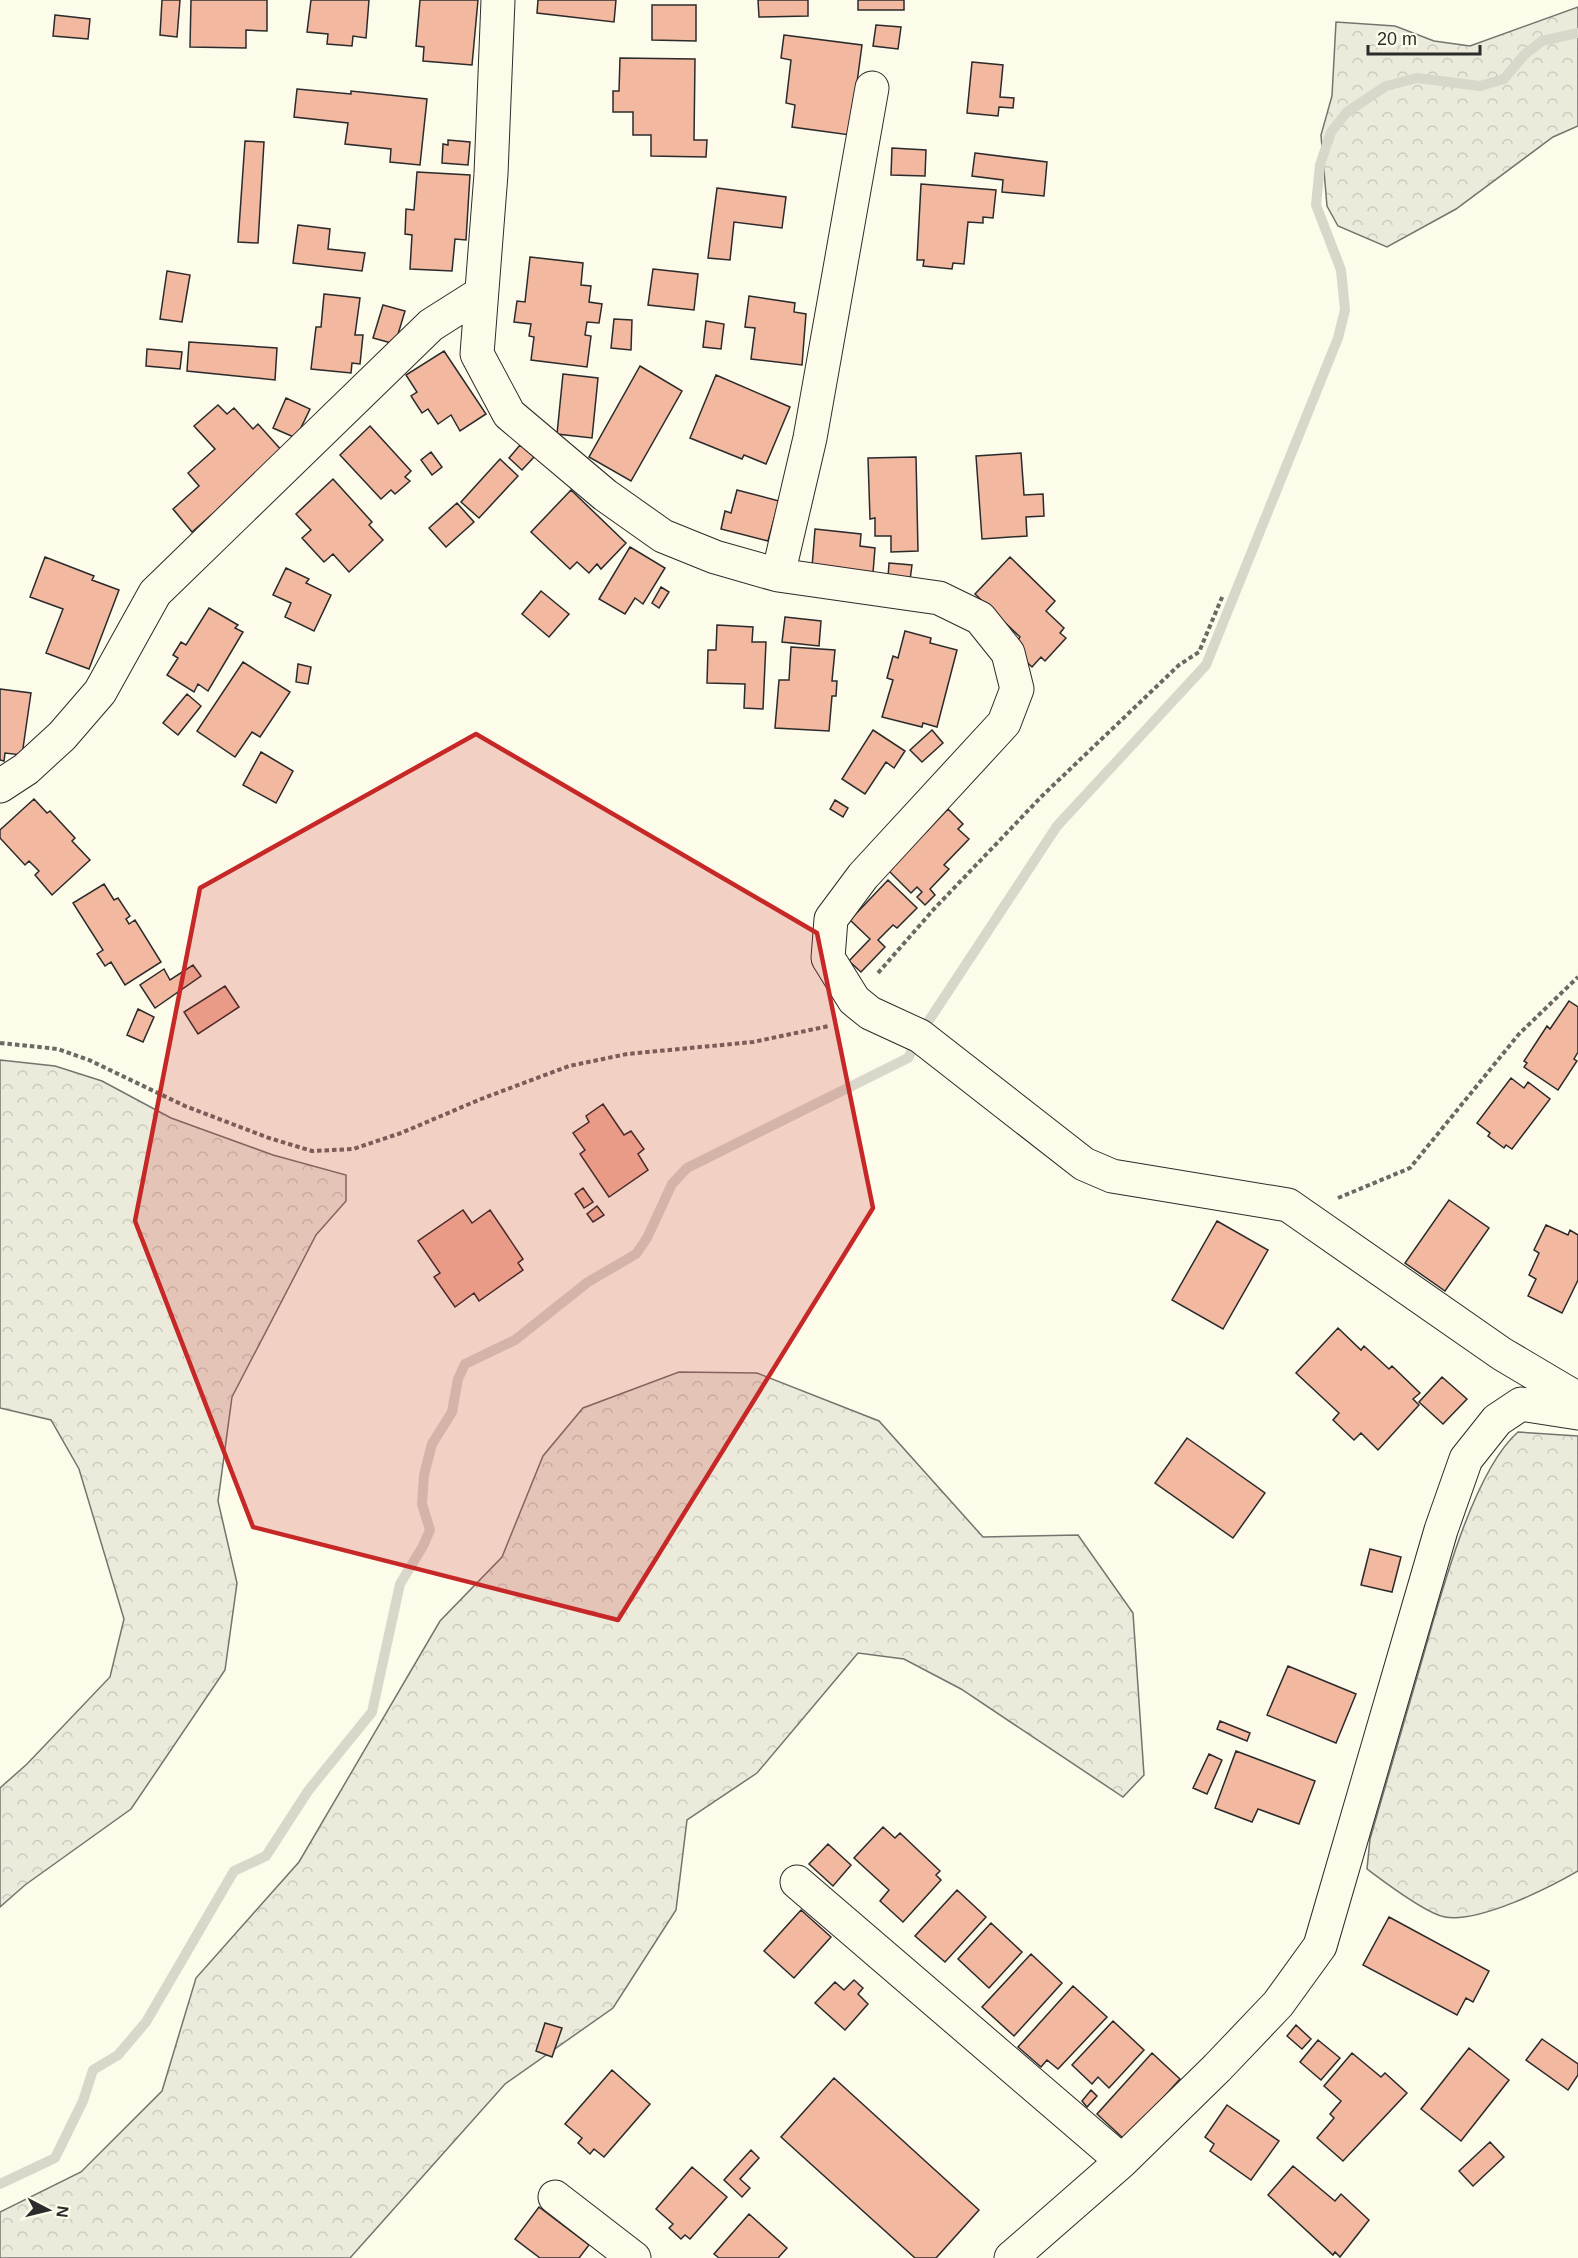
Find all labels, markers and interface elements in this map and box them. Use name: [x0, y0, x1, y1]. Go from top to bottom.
scale bar: [1368, 18, 1480, 56]
text: 20 m: [1377, 29, 1417, 49]
north arrow: [18, 2180, 78, 2240]
text: N: [53, 2205, 72, 2219]

